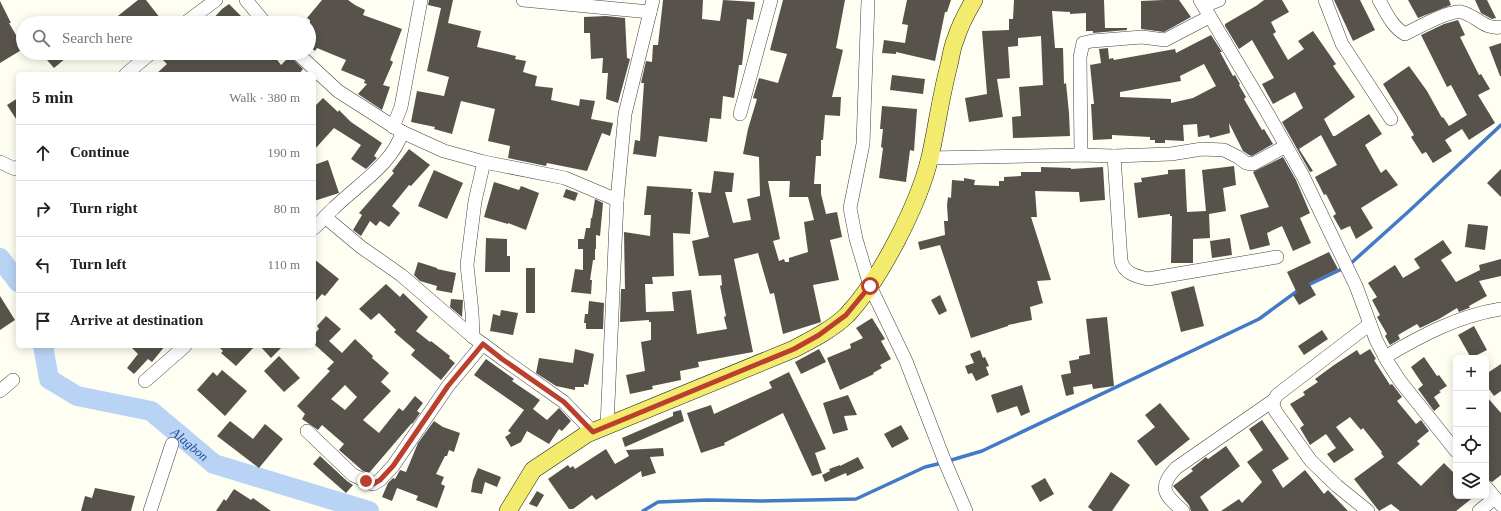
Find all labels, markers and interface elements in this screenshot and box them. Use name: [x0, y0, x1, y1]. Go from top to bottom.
search box: [16, 16, 316, 60]
icon: search: [30, 27, 52, 49]
text: Search here: [62, 30, 132, 46]
text: 5 min: [32, 88, 73, 107]
text: Walk · 380 m: [229, 90, 300, 105]
icon: ahead: [32, 142, 54, 164]
text: Continue: [70, 144, 129, 160]
text: 190 m: [267, 145, 300, 160]
icon: right: [32, 198, 54, 220]
text: Turn right: [70, 200, 137, 216]
text: 80 m: [274, 201, 300, 216]
icon: left: [32, 254, 54, 276]
text: Turn left: [70, 256, 127, 272]
text: 110 m: [268, 257, 300, 272]
route start: [861, 277, 879, 295]
icon: arrive: [32, 310, 54, 332]
text: Arrive at destination: [70, 312, 203, 328]
map controls: [1453, 355, 1489, 499]
button: +: [1453, 355, 1489, 391]
button: −: [1453, 391, 1489, 427]
water label: Alagbon: [167, 424, 212, 464]
button: locate: [1453, 427, 1489, 463]
button: layers: [1453, 463, 1489, 499]
route end: [357, 472, 375, 490]

